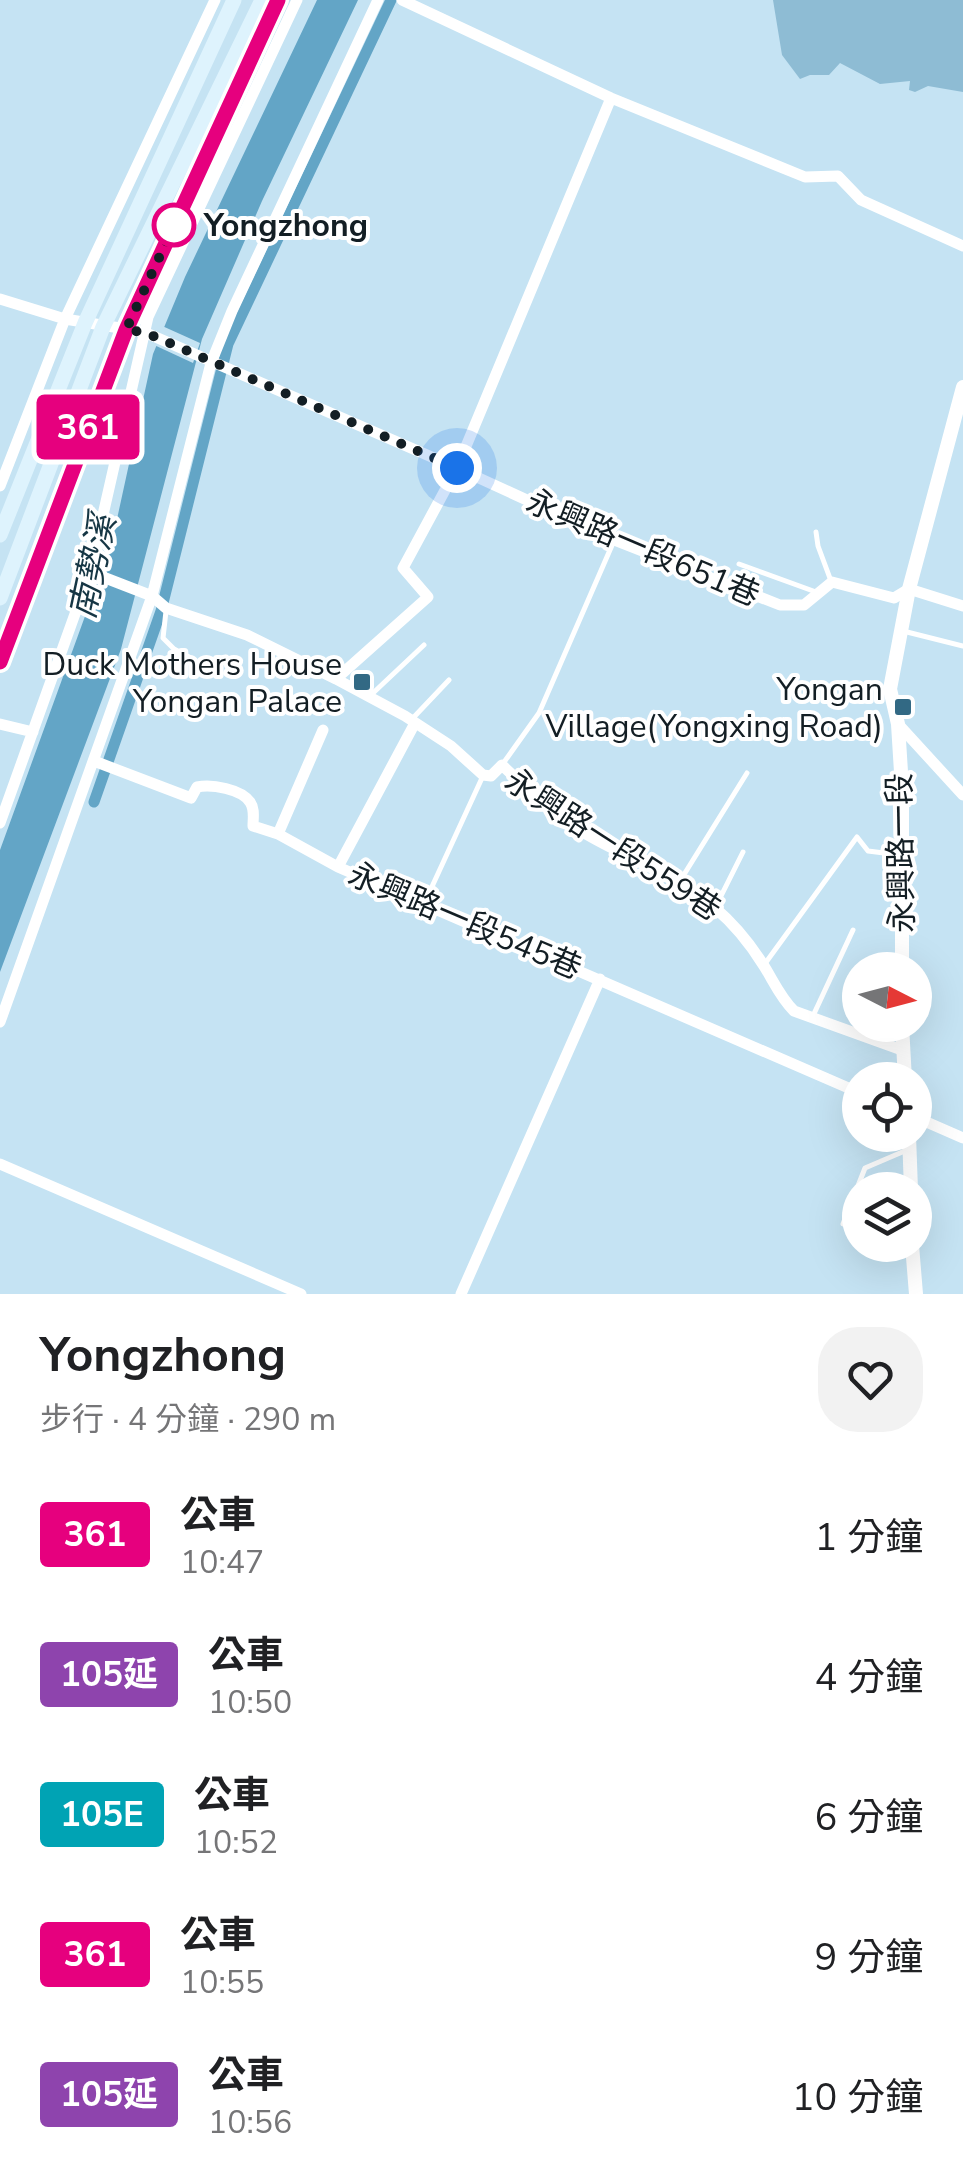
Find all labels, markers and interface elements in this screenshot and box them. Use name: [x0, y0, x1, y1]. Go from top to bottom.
marker: Yongzhong: [153, 204, 195, 246]
place label: Yongzhong: [203, 204, 368, 247]
line badge: 361: [31, 394, 146, 460]
text: 361: [56, 404, 120, 451]
your location: [432, 443, 482, 493]
street label: 永興路一段651巷: [520, 479, 766, 617]
water label: 南勢溪: [59, 506, 128, 623]
place label: Duck Mothers House Yongan Palace: [42, 643, 342, 723]
place label: Yongan Village(Yongxing Road): [544, 668, 883, 748]
marker: Duck Mothers House Yongan Palace: [351, 671, 373, 693]
marker: Yongan Village(Yongxing Road): [892, 696, 914, 718]
street label: 永興路一段559巷: [497, 759, 729, 931]
street label: 永興路一段: [878, 773, 924, 933]
street label: 永興路一段545巷: [342, 852, 588, 990]
north arrow: [842, 952, 932, 1042]
map controls: [842, 952, 932, 1262]
button: locate: [842, 1062, 932, 1152]
button: layers: [842, 1172, 932, 1262]
text: Yongzhong: [40, 1322, 286, 1388]
button: heart: [818, 1327, 923, 1432]
text: 步行 · 4 分鐘 · 290 m: [40, 1398, 336, 1441]
text: 公車: [180, 1490, 256, 1541]
text: 361: [63, 1511, 127, 1558]
text: 1 分鐘: [814, 1512, 923, 1563]
text: 10:47: [180, 1541, 264, 1584]
text: 公車: [208, 1630, 284, 1681]
text: 105延: [60, 1651, 158, 1698]
text: 4 分鐘: [814, 1652, 923, 1703]
text: 10:50: [208, 1681, 292, 1724]
text: 公車: [194, 1770, 270, 1821]
text: 105E: [60, 1791, 144, 1838]
text: 6 分鐘: [814, 1792, 923, 1843]
text: 10:52: [194, 1821, 278, 1864]
text: 公車: [180, 1910, 256, 1961]
text: 361: [63, 1931, 127, 1978]
text: 9 分鐘: [814, 1932, 923, 1983]
text: 10:55: [180, 1961, 264, 2004]
text: 公車: [208, 2050, 284, 2101]
text: 105延: [60, 2071, 158, 2118]
text: 10 分鐘: [792, 2072, 923, 2123]
text: 10:56: [208, 2101, 292, 2144]

